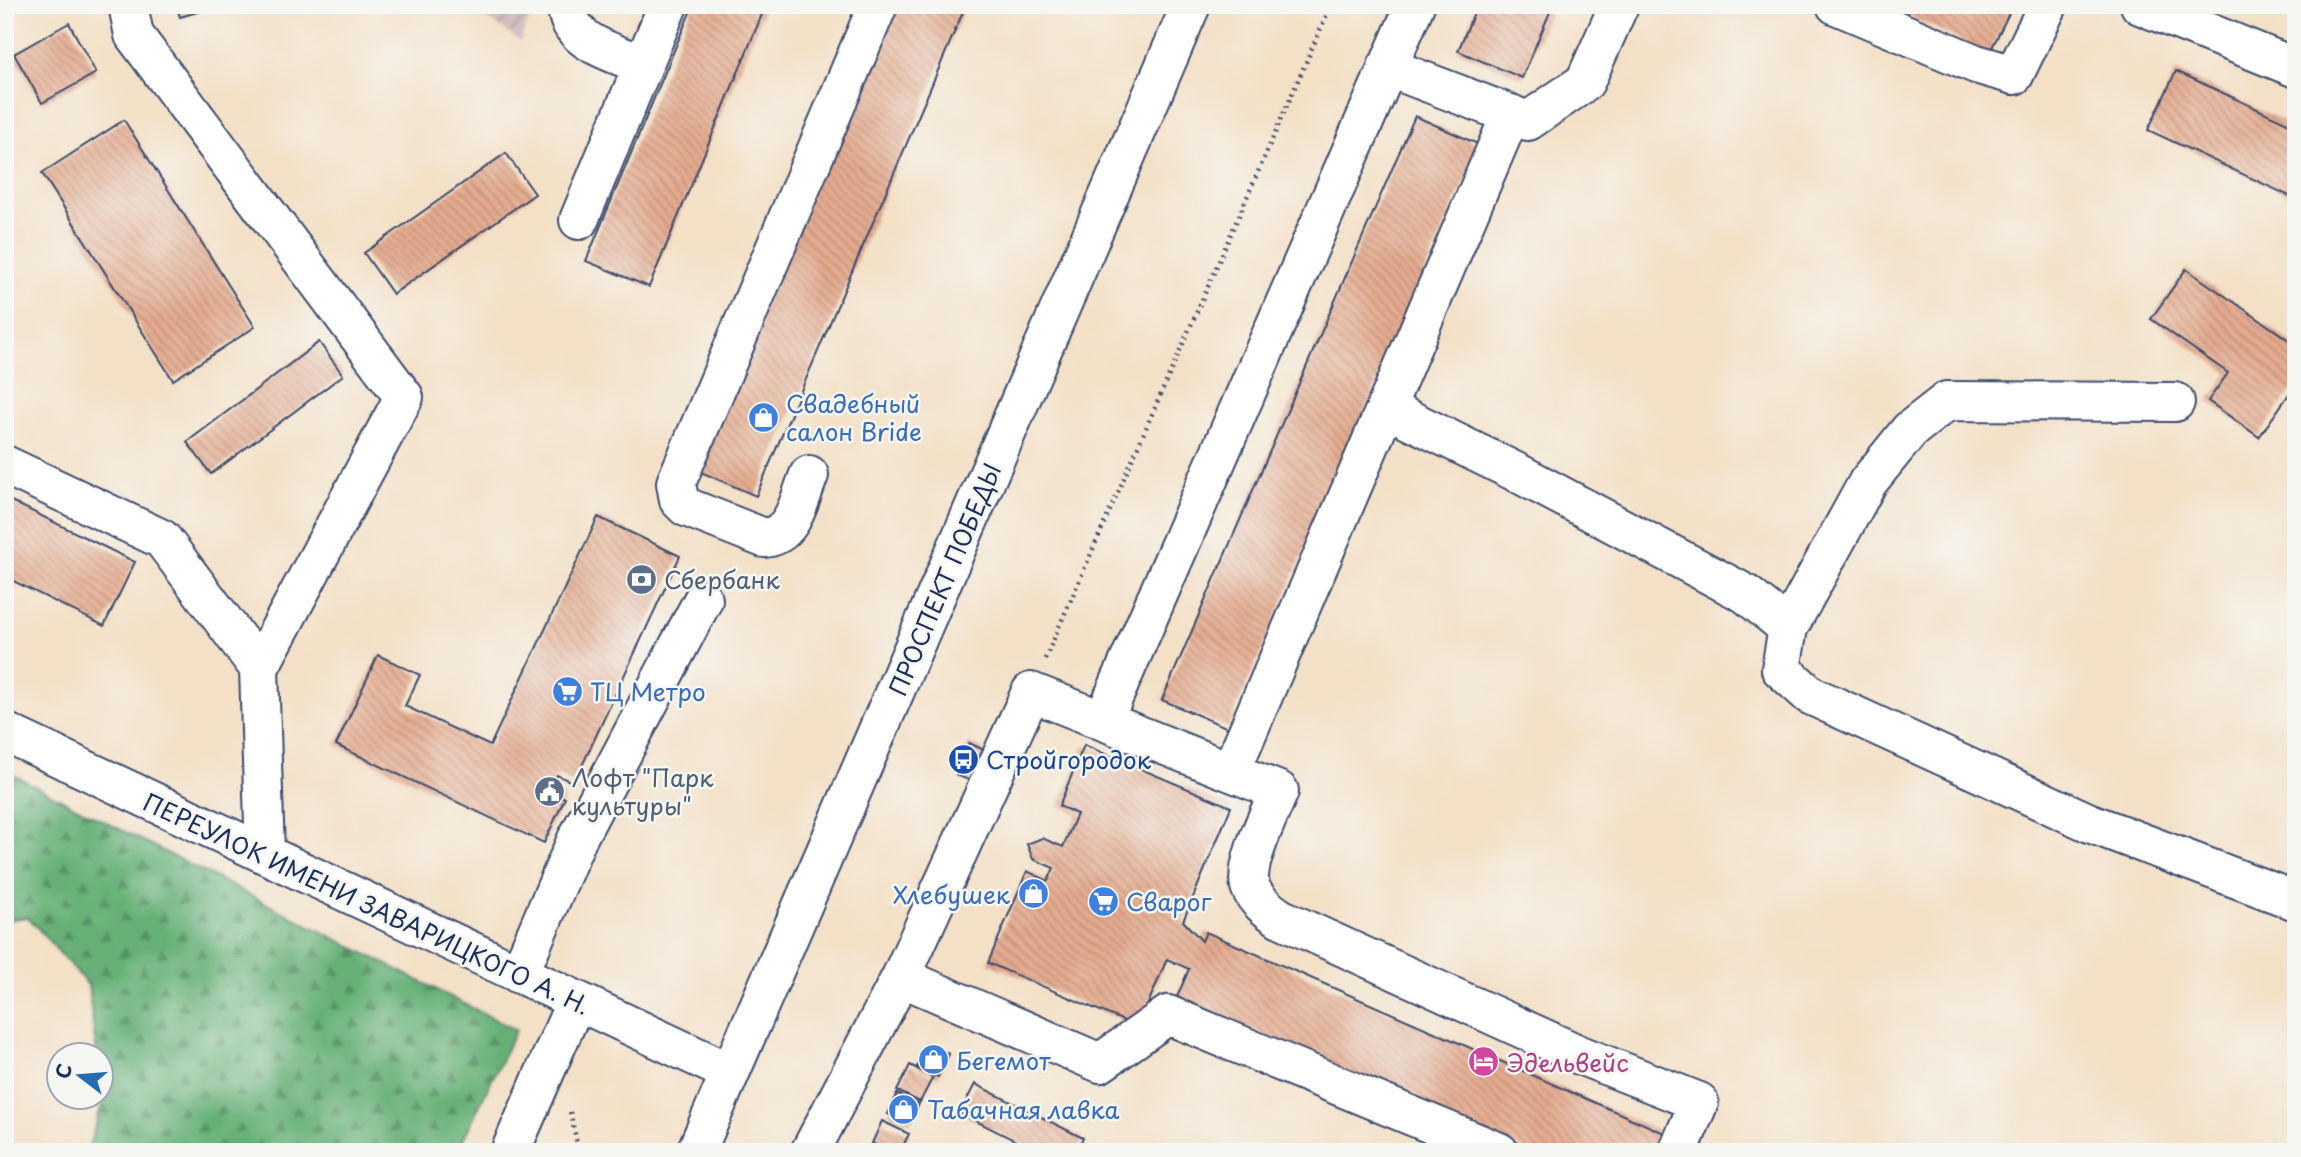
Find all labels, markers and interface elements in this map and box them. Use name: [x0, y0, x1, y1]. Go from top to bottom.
place label: Свадебный салон Bride: [786, 385, 922, 449]
shop icon: Свадебный салон Bride: [746, 400, 780, 434]
street label: ПРОСПЕКТ ПОБЕДЫ: [879, 457, 1009, 701]
place label: Сбербанк: [664, 561, 781, 597]
bank icon: Сбербанк: [624, 562, 658, 596]
place label: ТЦ Метро: [590, 673, 706, 709]
supermarket icon: ТЦ Метро: [550, 674, 584, 708]
place label: Стройгородок: [986, 741, 1152, 777]
bus stop icon: Стройгородок: [946, 742, 980, 776]
place label: Лофт "Парк культуры": [572, 759, 714, 823]
public building icon: Лофт "Парк культуры": [532, 774, 566, 808]
street label: ПЕРЕУЛОК ИМЕНИ ЗАВАРИЦКОГО А. Н.: [138, 783, 596, 1023]
place label: Хлебушек: [893, 876, 1011, 912]
shop icon: Хлебушек: [1016, 877, 1050, 911]
place label: Сварог: [1126, 883, 1211, 919]
supermarket icon: Сварог: [1086, 884, 1120, 918]
north arrow: [46, 1042, 116, 1112]
place label: Бегемот: [956, 1042, 1051, 1078]
shop icon: Бегемот: [916, 1043, 950, 1077]
place label: Эдельвейс: [1507, 1044, 1629, 1080]
hotel icon: Эдельвейс: [1467, 1045, 1501, 1079]
text: С: [47, 1060, 78, 1082]
place label: Табачная лавка: [927, 1091, 1119, 1127]
shop icon: Табачная лавка: [887, 1092, 921, 1126]

